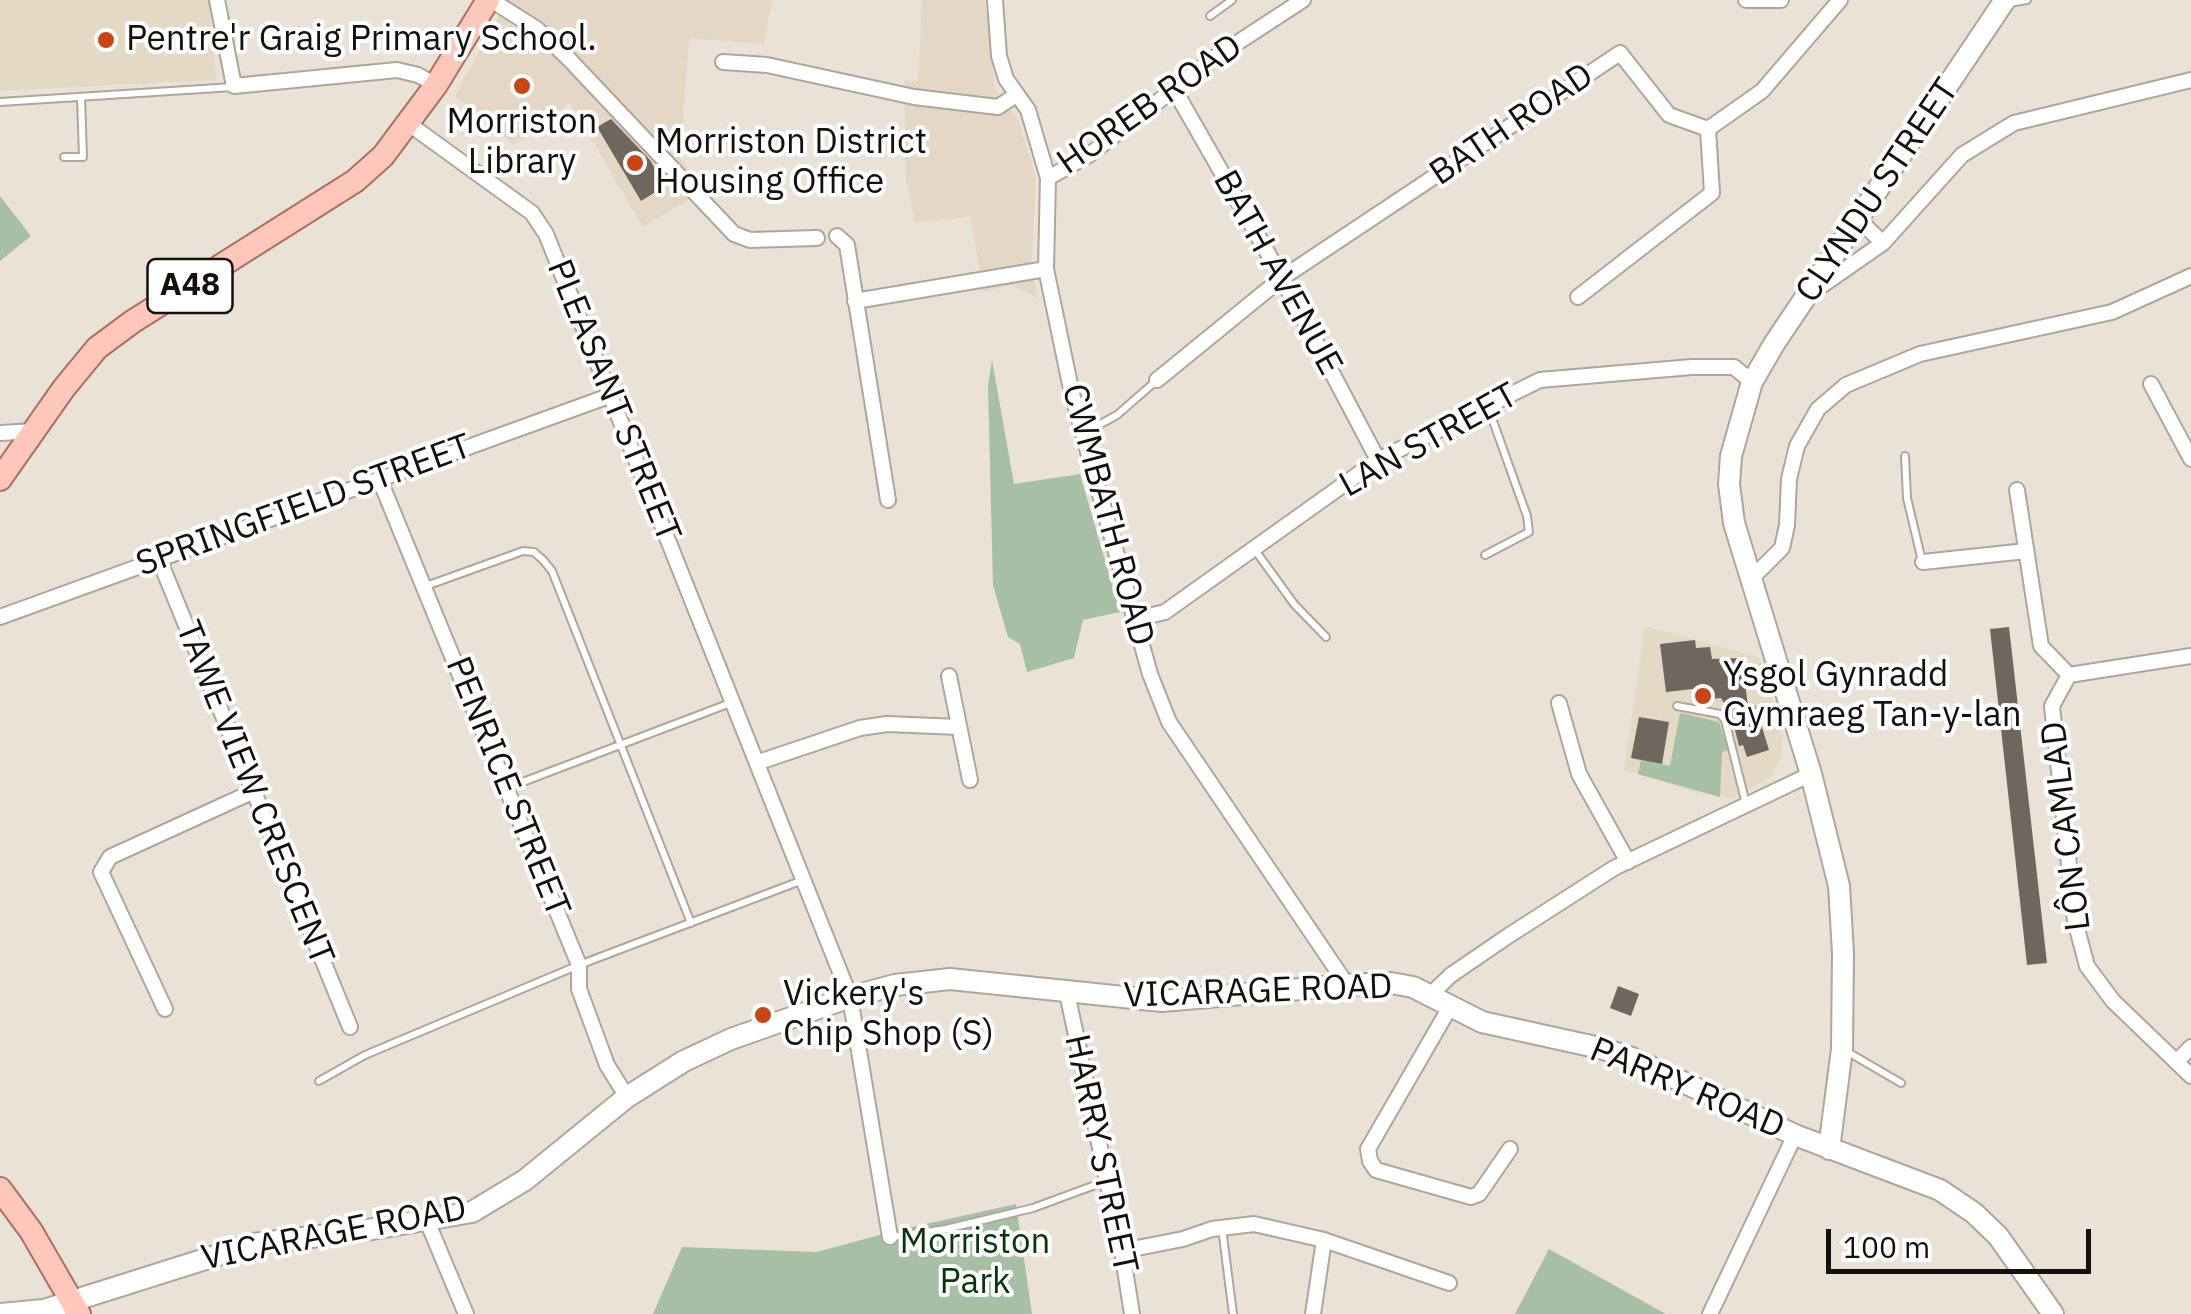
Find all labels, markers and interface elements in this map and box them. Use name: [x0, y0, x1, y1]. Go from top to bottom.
place label: Pentre'r Graig Primary School.: [126, 19, 597, 61]
street label: HOREB ROAD: [1050, 26, 1250, 184]
marker: Pentre'r Graig Primary School.: [95, 29, 117, 51]
street label: BATH ROAD: [1422, 55, 1602, 195]
street label: CLYNDU STREET: [1788, 71, 1968, 311]
marker: Morriston Library: [511, 75, 533, 97]
place label: Morriston Library: [447, 102, 597, 184]
place label: Morriston District Housing Office: [655, 122, 927, 204]
marker: Morriston District Housing Office: [624, 152, 646, 174]
street label: BATH AVENUE: [1204, 163, 1350, 383]
street label: PLEASANT STREET: [537, 254, 689, 548]
road number: A48: [148, 259, 232, 313]
street label: LAN STREET: [1333, 375, 1525, 507]
street label: CWMBATH ROAD: [1052, 379, 1162, 651]
street label: SPRINGFIELD STREET: [131, 426, 477, 586]
street label: TAWE VIEW CRESCENT: [166, 615, 342, 971]
street label: PENRICE STREET: [436, 651, 578, 923]
place label: Ysgol Gynradd Gymraeg Tan-y-lan: [1723, 655, 2022, 737]
marker: Ysgol Gynradd Gymraeg Tan-y-lan: [1692, 685, 1714, 707]
street label: LÔN CAMLAD: [2033, 719, 2101, 933]
street label: VICARAGE ROAD: [1123, 966, 1393, 1018]
place label: Vickery's Chip Shop (S): [783, 974, 994, 1056]
marker: Vickery's Chip Shop (S): [752, 1004, 774, 1026]
street label: PARRY ROAD: [1584, 1029, 1790, 1149]
street label: HARRY STREET: [1054, 1031, 1146, 1277]
street label: VICARAGE ROAD: [198, 1188, 470, 1280]
scale bar: [1831, 1209, 2096, 1271]
park label: Morriston Park: [900, 1222, 1050, 1304]
text: 100 m: [1843, 1227, 1930, 1266]

